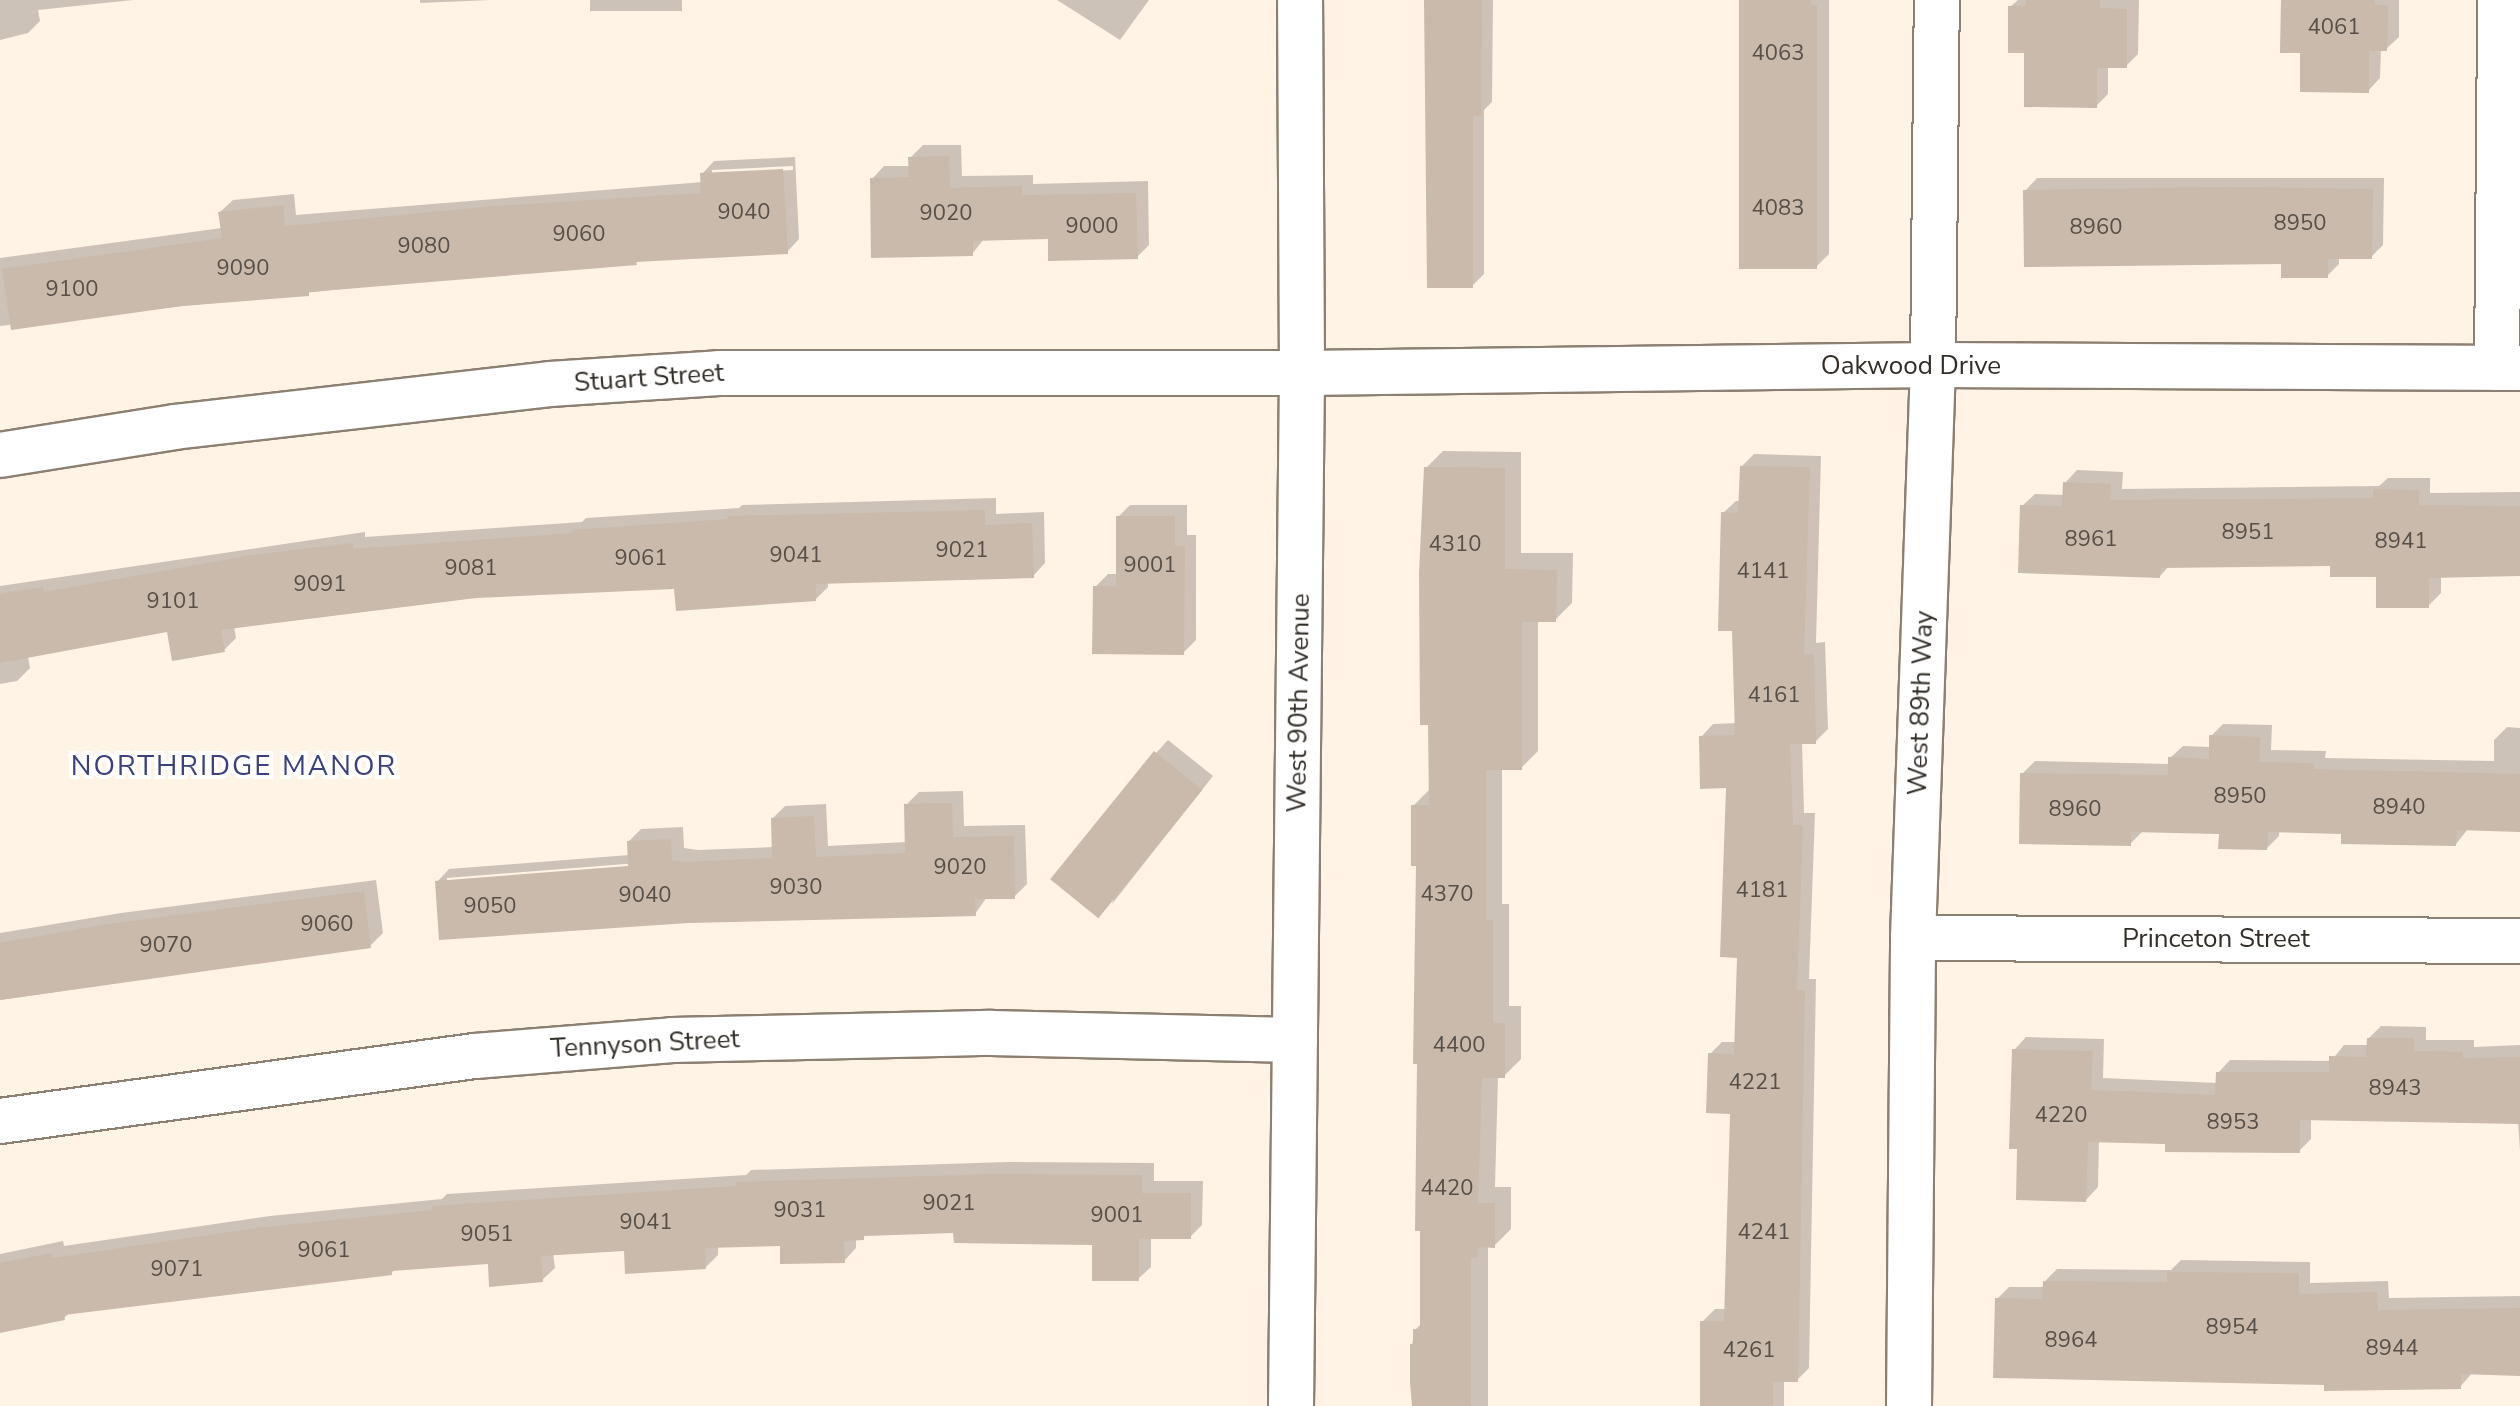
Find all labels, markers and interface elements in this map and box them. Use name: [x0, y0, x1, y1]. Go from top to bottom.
house number: 4061: [2308, 15, 2360, 41]
house number: 4063: [1752, 41, 1804, 67]
house number: 4083: [1752, 196, 1804, 222]
house number: 9040: [718, 200, 770, 226]
house number: 9020: [920, 201, 972, 227]
house number: 8950: [2274, 211, 2326, 237]
house number: 9000: [1066, 214, 1118, 240]
house number: 8960: [2070, 215, 2122, 241]
house number: 9060: [553, 222, 605, 248]
house number: 9080: [398, 234, 450, 260]
house number: 9090: [217, 256, 269, 282]
house number: 9100: [46, 277, 98, 303]
street label: Oakwood Drive: [1821, 350, 2001, 382]
street label: Stuart Street: [573, 357, 725, 399]
house number: 8951: [2222, 520, 2274, 546]
house number: 8961: [2065, 527, 2117, 553]
house number: 8941: [2375, 529, 2427, 555]
house number: 4310: [1429, 532, 1481, 558]
house number: 9021: [936, 538, 988, 564]
house number: 9041: [770, 543, 822, 569]
house number: 9061: [615, 546, 667, 572]
house number: 9001: [1124, 553, 1176, 579]
house number: 9081: [445, 556, 497, 582]
house number: 4141: [1737, 559, 1789, 585]
house number: 9091: [294, 572, 346, 598]
house number: 9101: [147, 589, 199, 615]
street label: West 90th Avenue: [1281, 593, 1317, 813]
street label: West 89th Way: [1902, 610, 1940, 796]
house number: 4161: [1748, 683, 1800, 709]
district label: NORTHRIDGE MANOR: [71, 749, 397, 783]
house number: 8950: [2214, 784, 2266, 810]
house number: 8940: [2373, 795, 2425, 821]
house number: 8960: [2049, 797, 2101, 823]
house number: 9020: [934, 855, 986, 881]
house number: 9030: [770, 875, 822, 901]
house number: 4181: [1736, 878, 1788, 904]
house number: 4370: [1421, 882, 1473, 908]
house number: 9040: [619, 883, 671, 909]
house number: 9050: [464, 894, 516, 920]
house number: 9060: [301, 912, 353, 938]
street label: Princeton Street: [2122, 923, 2310, 955]
house number: 9070: [140, 933, 192, 959]
street label: Tennyson Street: [550, 1023, 740, 1065]
house number: 4400: [1433, 1033, 1485, 1059]
house number: 4221: [1729, 1070, 1781, 1096]
house number: 8943: [2369, 1076, 2421, 1102]
house number: 4220: [2035, 1103, 2087, 1129]
house number: 8953: [2207, 1110, 2259, 1136]
house number: 4420: [1421, 1176, 1473, 1202]
house number: 9021: [923, 1191, 975, 1217]
house number: 9031: [774, 1198, 826, 1224]
house number: 9001: [1091, 1203, 1143, 1229]
house number: 9041: [620, 1210, 672, 1236]
house number: 4241: [1738, 1220, 1790, 1246]
house number: 9051: [461, 1222, 513, 1248]
house number: 9061: [298, 1238, 350, 1264]
house number: 9071: [151, 1257, 203, 1283]
house number: 8954: [2206, 1315, 2258, 1341]
house number: 8964: [2045, 1328, 2097, 1354]
house number: 8944: [2366, 1336, 2418, 1362]
house number: 4261: [1723, 1338, 1775, 1364]

